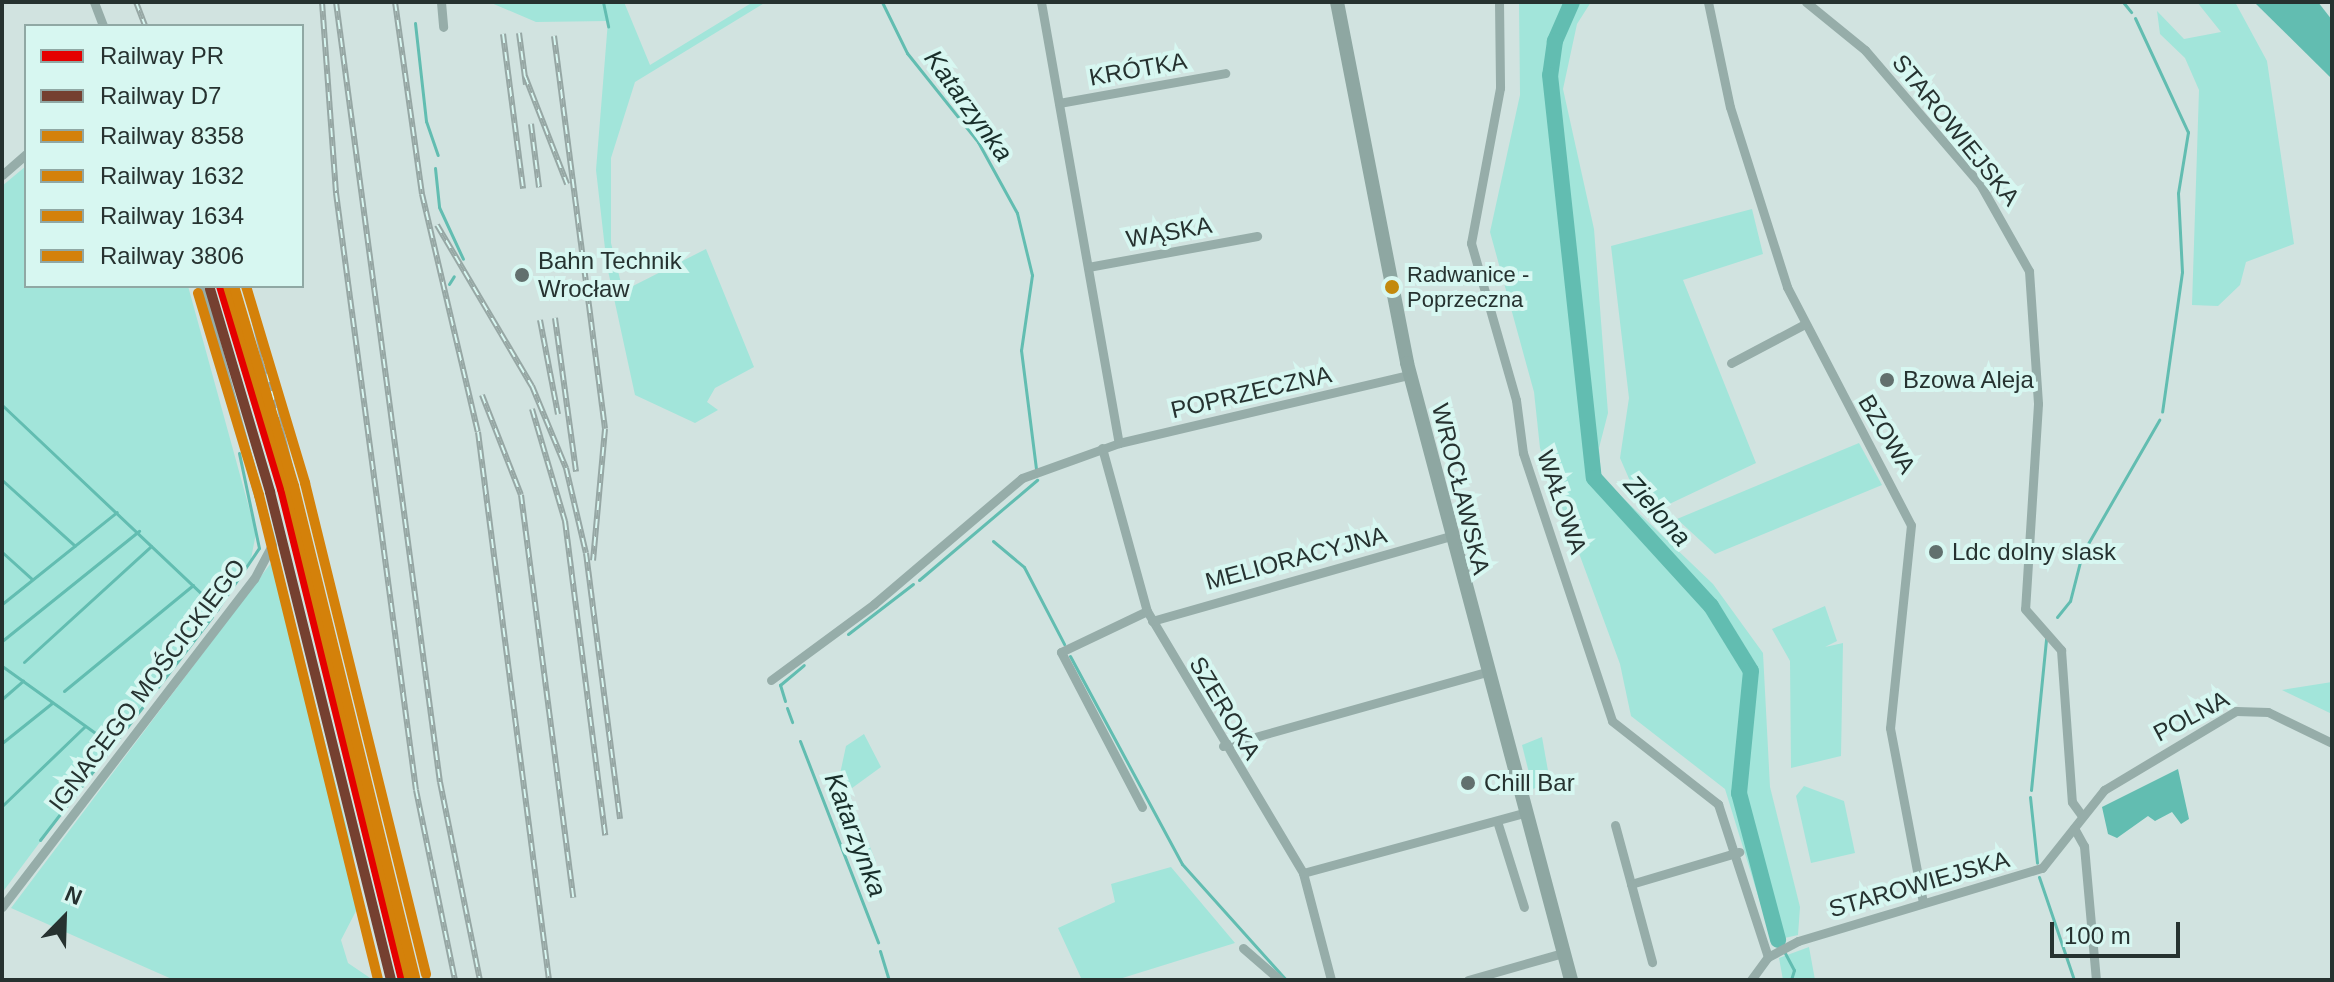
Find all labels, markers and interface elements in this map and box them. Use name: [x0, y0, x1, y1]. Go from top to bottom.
legend: [24, 24, 304, 288]
text: Railway PR: [100, 42, 224, 69]
water label: Katarzynka: [917, 44, 1019, 168]
street label: KRÓTKA: [1087, 46, 1189, 92]
street label: STAROWIEJSKA: [1886, 49, 2026, 211]
text: Railway D7: [100, 82, 221, 109]
text: Railway 8358: [100, 122, 244, 149]
text: Railway 1632: [100, 162, 244, 189]
text: Railway 1634: [100, 202, 244, 229]
street label: WĄSKA: [1124, 210, 1214, 254]
text: Railway 3806: [100, 242, 244, 269]
place label: Bahn Technik Wrocław: [538, 247, 682, 303]
place label: Radwanice - Poprzeczna: [1407, 261, 1529, 312]
marker: Bahn Technik Wrocław: [513, 266, 531, 284]
marker: Radwanice - Poprzeczna: [1384, 279, 1400, 295]
street label: POPRZECZNA: [1168, 360, 1334, 424]
place label: Bzowa Aleja: [1903, 366, 2035, 394]
marker: Bzowa Aleja: [1878, 371, 1896, 389]
street label: BZOWA: [1852, 389, 1922, 479]
street label: WROCŁAWSKA: [1426, 401, 1496, 577]
street label: WAŁOWA: [1531, 446, 1593, 558]
water label: Zielona: [1617, 469, 1697, 553]
street label: MELIORACYJNA: [1202, 520, 1390, 596]
place label: Ldc dolny slask: [1952, 538, 2116, 566]
marker: Ldc dolny slask: [1927, 543, 1945, 561]
street label: IGNACEGO MOŚCICKIEGO: [43, 553, 251, 817]
street label: SZEROKA: [1183, 651, 1267, 765]
street label: POLNA: [2148, 684, 2234, 748]
water label: Katarzynka: [817, 769, 893, 901]
place label: Chill Bar: [1484, 769, 1575, 797]
marker: Chill Bar: [1459, 774, 1477, 792]
street label: STAROWIEJSKA: [1826, 844, 2012, 924]
north arrow: [24, 878, 104, 958]
text: N: [61, 881, 86, 910]
scale bar: [2054, 906, 2184, 956]
text: 100 m: [2064, 922, 2131, 949]

